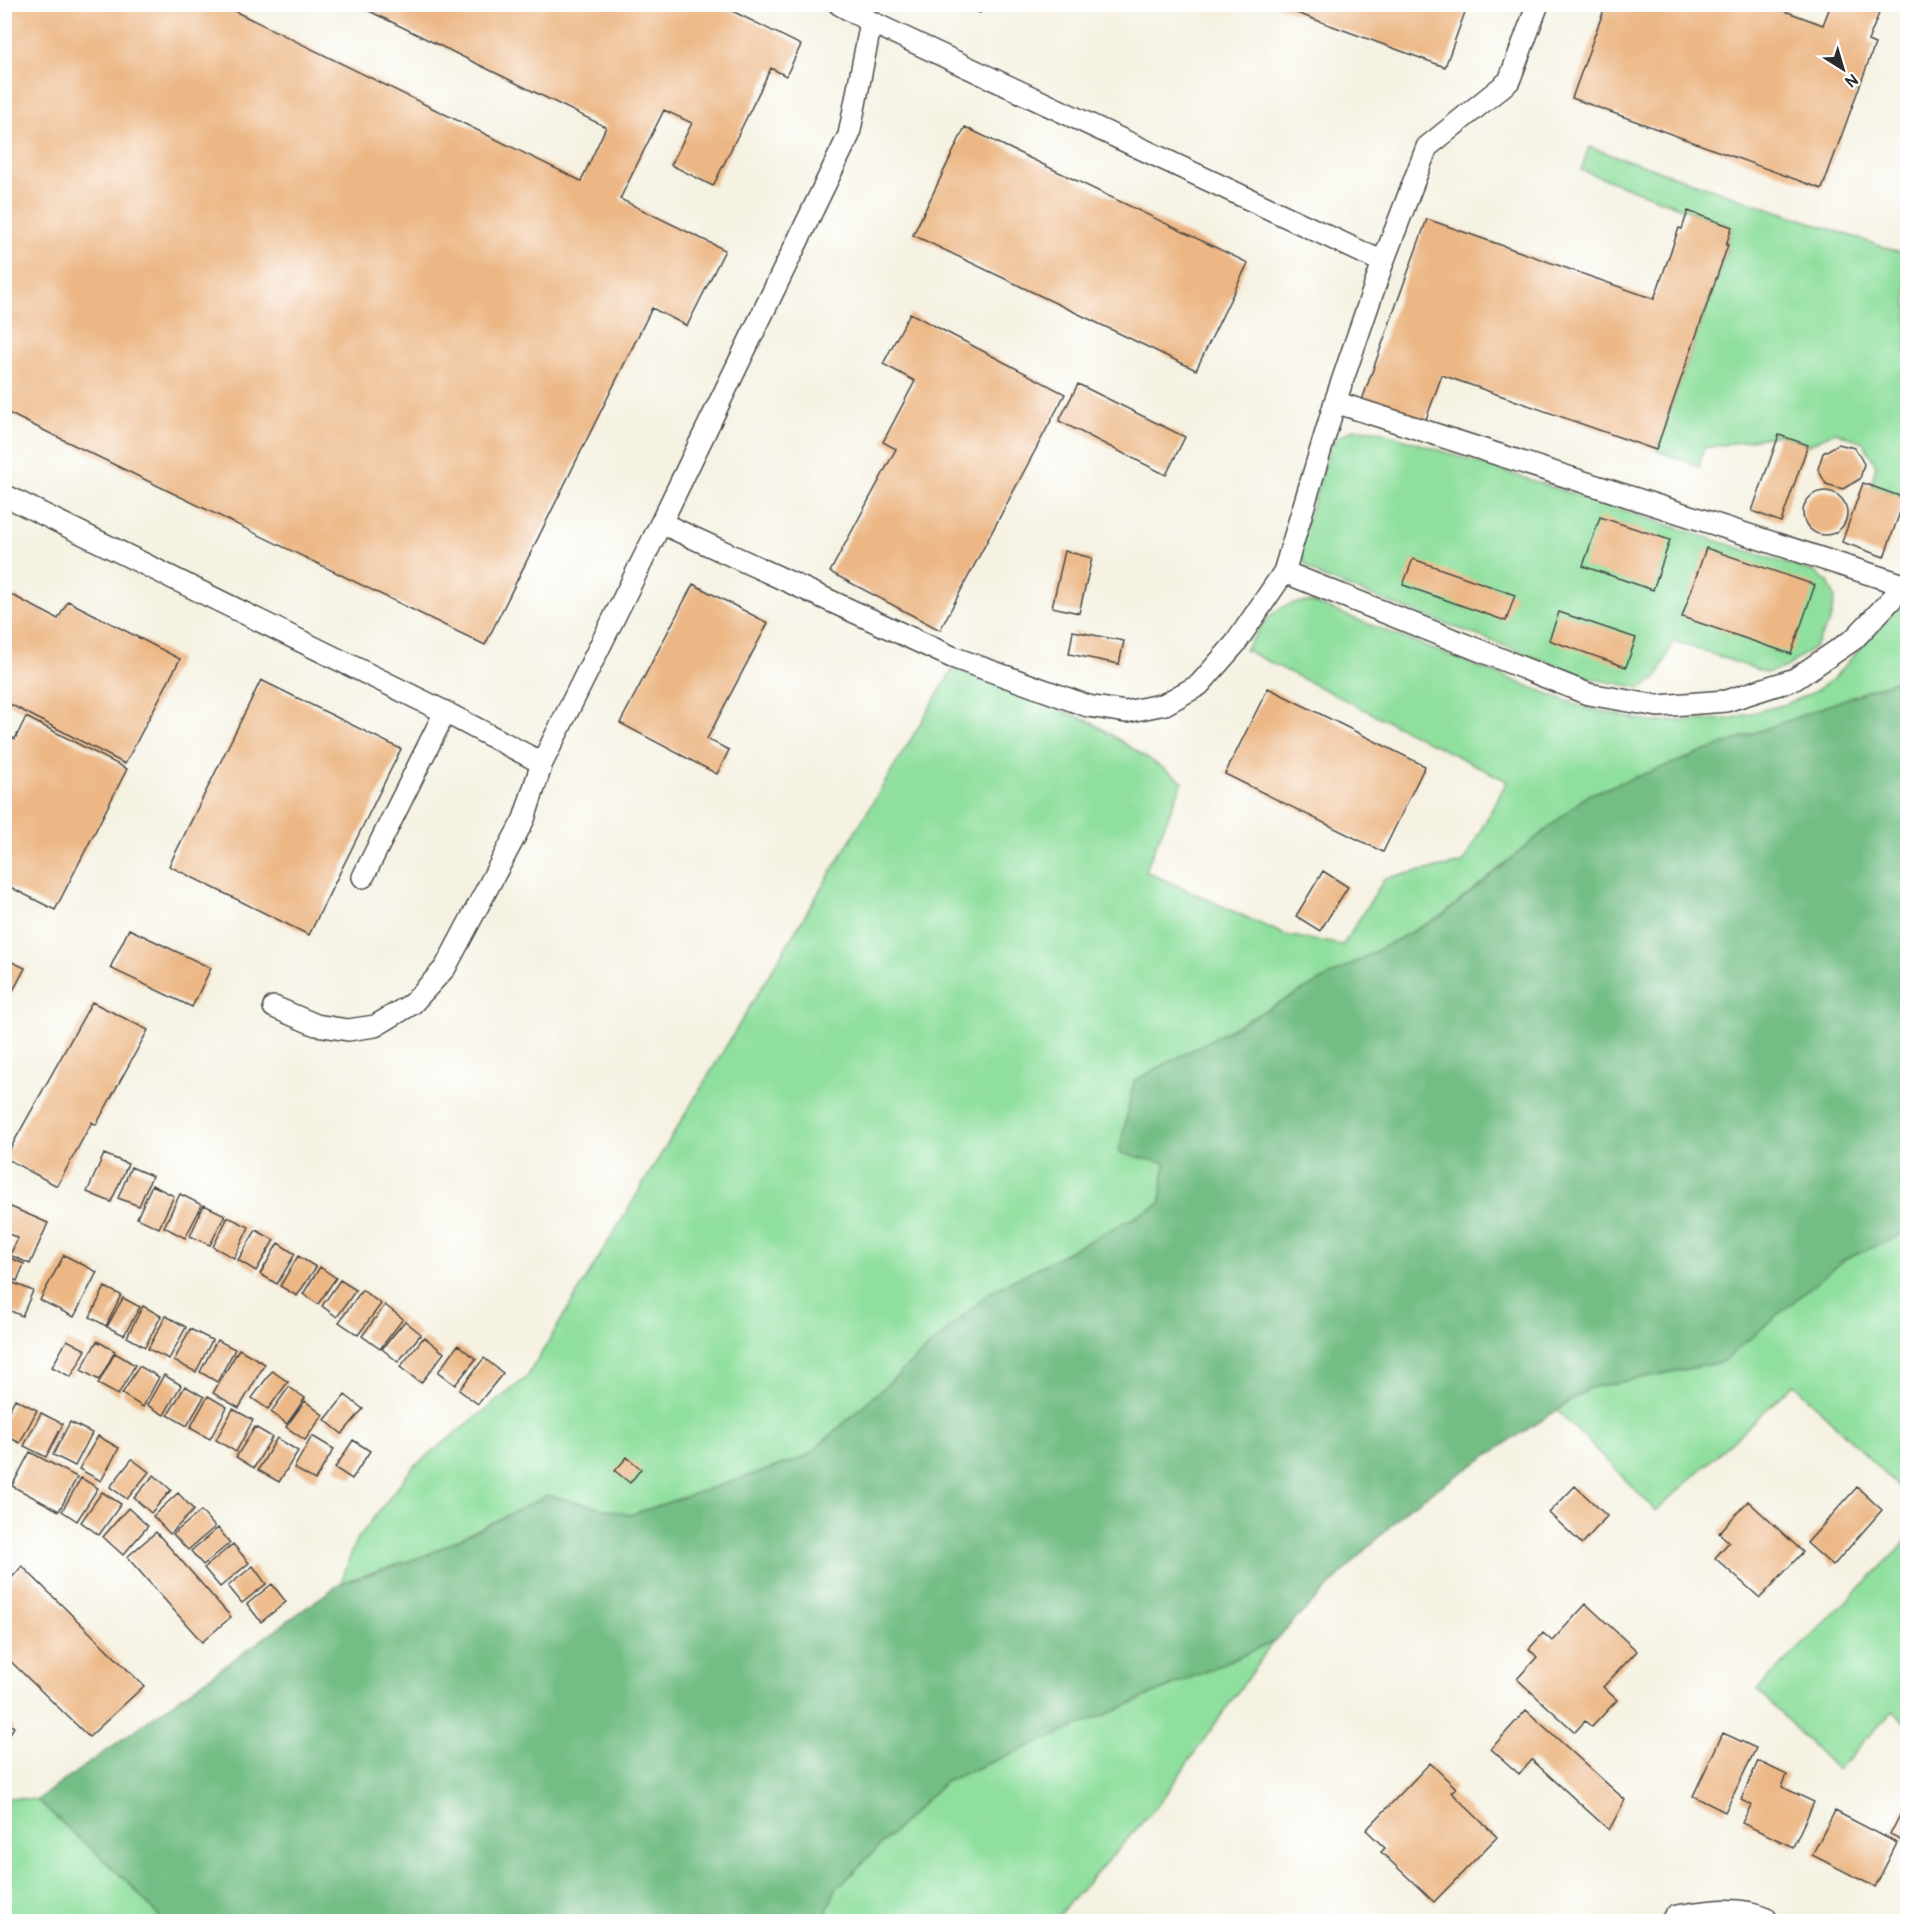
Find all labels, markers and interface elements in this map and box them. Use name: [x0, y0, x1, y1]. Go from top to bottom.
north arrow: [1813, 39, 1873, 99]
text: N: [1841, 69, 1862, 92]

